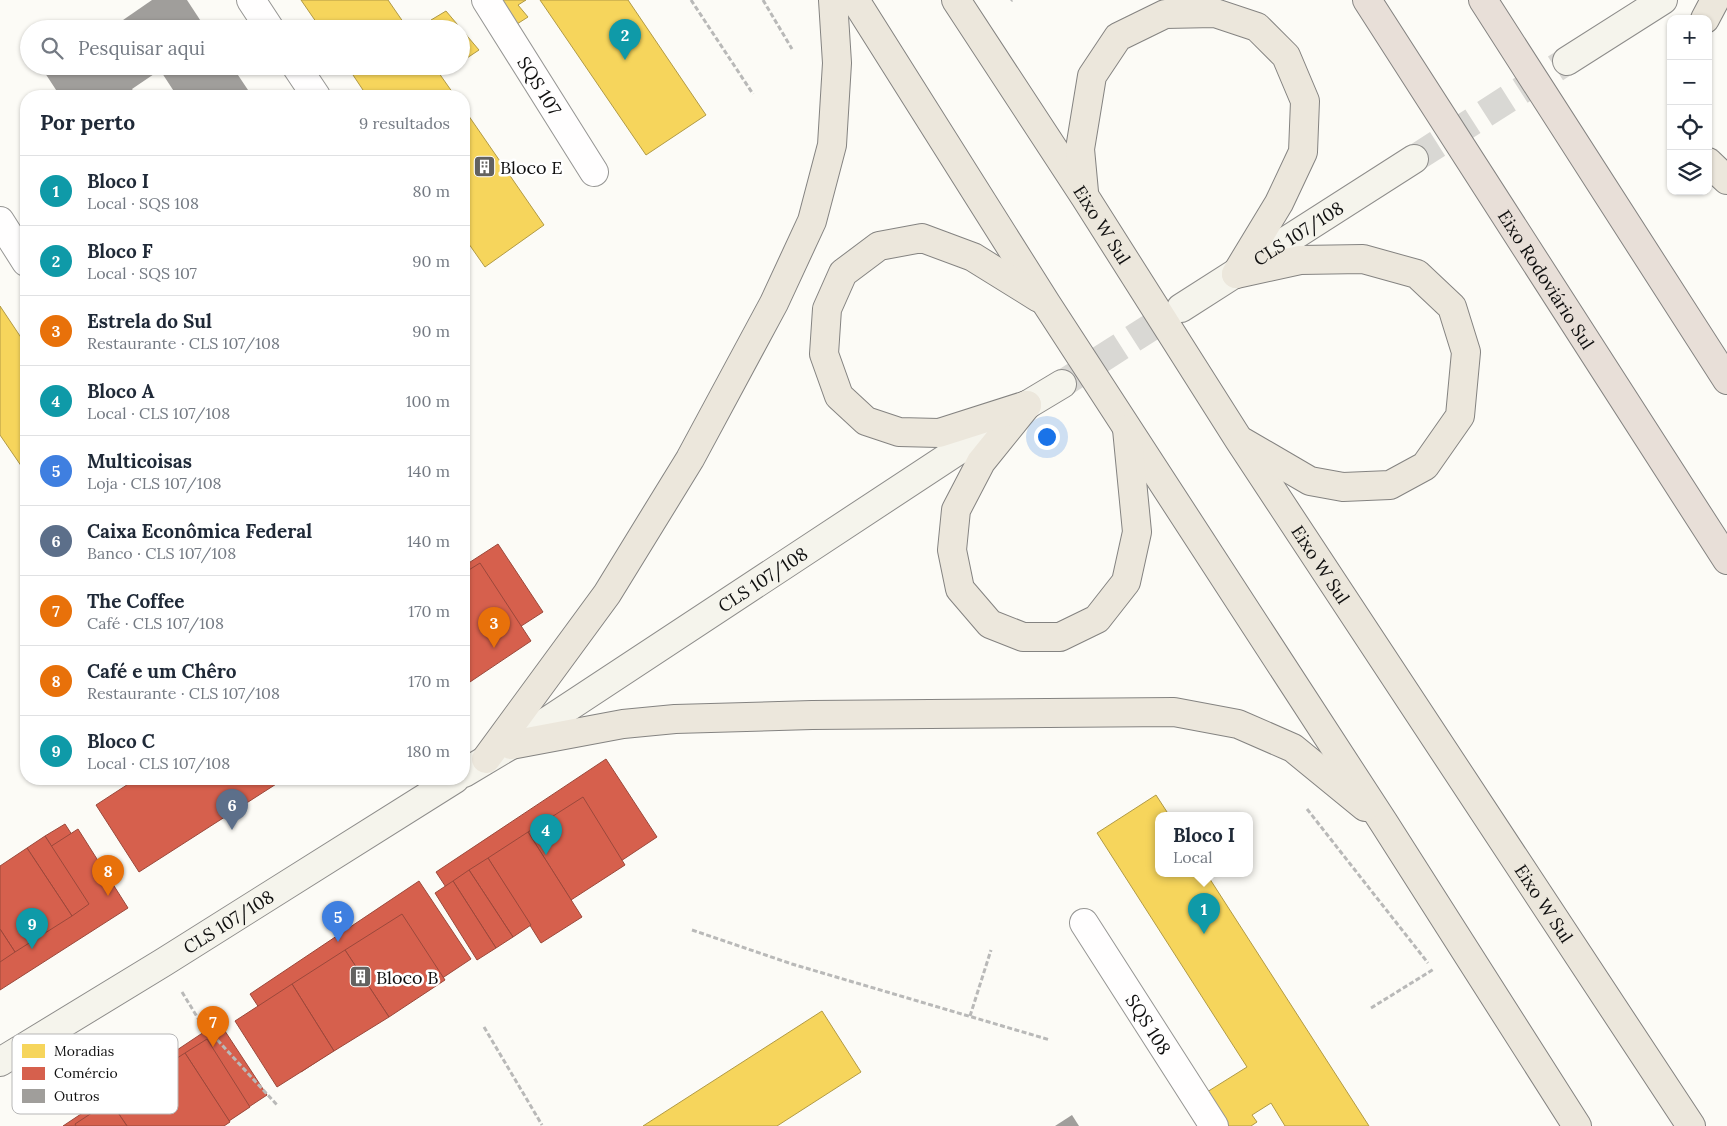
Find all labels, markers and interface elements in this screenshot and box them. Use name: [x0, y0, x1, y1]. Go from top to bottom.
map controls: [1667, 15, 1712, 195]
button: +: [1667, 15, 1712, 60]
pin: 2: [609, 19, 641, 60]
search box: [20, 20, 470, 75]
icon: search: [38, 34, 66, 62]
text: Pesquisar aqui: [78, 36, 205, 60]
street label: SQS 107: [513, 52, 567, 119]
button: −: [1667, 60, 1712, 105]
button: locate: [1667, 105, 1712, 150]
text: Por perto: [40, 109, 135, 136]
text: 9 resultados: [359, 113, 450, 133]
button: layers: [1667, 150, 1712, 195]
building icon: Bloco E: [472, 155, 496, 179]
place label: Bloco E: [500, 156, 562, 179]
text: Bloco I: [87, 169, 149, 193]
text: 1: [53, 181, 59, 201]
text: 80 m: [413, 181, 450, 201]
street label: Eixo W Sul: [1069, 181, 1136, 268]
text: Local · SQS 108: [87, 193, 199, 213]
street label: CLS 107/108: [1249, 196, 1348, 270]
street label: Eixo Rodoviário Sul: [1493, 205, 1600, 353]
text: Bloco F: [87, 239, 153, 263]
text: 2: [52, 251, 60, 271]
text: 90 m: [412, 251, 450, 271]
text: Local · SQS 107: [87, 263, 197, 283]
text: Estrela do Sul: [87, 309, 212, 333]
text: 3: [52, 321, 60, 341]
text: 90 m: [412, 321, 450, 341]
text: Restaurante · CLS 107/108: [87, 333, 280, 353]
text: Bloco A: [87, 379, 154, 403]
text: 4: [52, 391, 60, 411]
text: 100 m: [406, 391, 450, 411]
text: Local · CLS 107/108: [87, 403, 230, 423]
your location: [1034, 424, 1060, 450]
text: Multicoisas: [87, 449, 192, 473]
text: 5: [52, 461, 60, 481]
text: 140 m: [407, 461, 450, 481]
text: Loja · CLS 107/108: [87, 473, 222, 493]
text: Caixa Econômica Federal: [87, 519, 312, 543]
street label: Eixo W Sul: [1287, 521, 1355, 608]
text: 6: [51, 531, 61, 551]
text: 140 m: [407, 531, 450, 551]
street label: CLS 107/108: [713, 541, 812, 617]
text: Banco · CLS 107/108: [87, 543, 236, 563]
text: The Coffee: [87, 589, 184, 613]
text: 7: [52, 601, 60, 621]
text: 170 m: [408, 601, 450, 621]
pin: 3: [478, 607, 510, 648]
text: Café · CLS 107/108: [87, 613, 224, 633]
text: Café e um Chêro: [87, 659, 236, 683]
text: 8: [51, 671, 61, 691]
text: 170 m: [408, 671, 450, 691]
text: Restaurante · CLS 107/108: [87, 683, 280, 703]
text: Bloco C: [87, 729, 155, 753]
text: 9: [51, 741, 61, 761]
text: 180 m: [407, 741, 450, 761]
text: Local · CLS 107/108: [87, 753, 230, 773]
pin: 6: [216, 789, 248, 830]
popup: [1155, 812, 1253, 877]
pin: 4: [530, 814, 562, 855]
text: Bloco I: [1173, 823, 1235, 847]
text: Local: [1173, 847, 1213, 867]
pin: 8: [92, 855, 124, 896]
street label: Eixo W Sul: [1510, 860, 1579, 947]
street label: CLS 107/108: [179, 885, 278, 959]
pin: 1: [1188, 893, 1220, 934]
pin: 5: [322, 901, 354, 942]
pin: 9: [16, 908, 48, 949]
building icon: Bloco B: [348, 965, 372, 989]
place label: Bloco B: [376, 966, 438, 989]
street label: SQS 108: [1121, 989, 1177, 1059]
pin: 7: [197, 1006, 229, 1047]
legend: [12, 1034, 178, 1114]
text: Moradias: [54, 1042, 114, 1060]
text: Comércio: [54, 1064, 118, 1082]
text: Outros: [54, 1087, 100, 1105]

